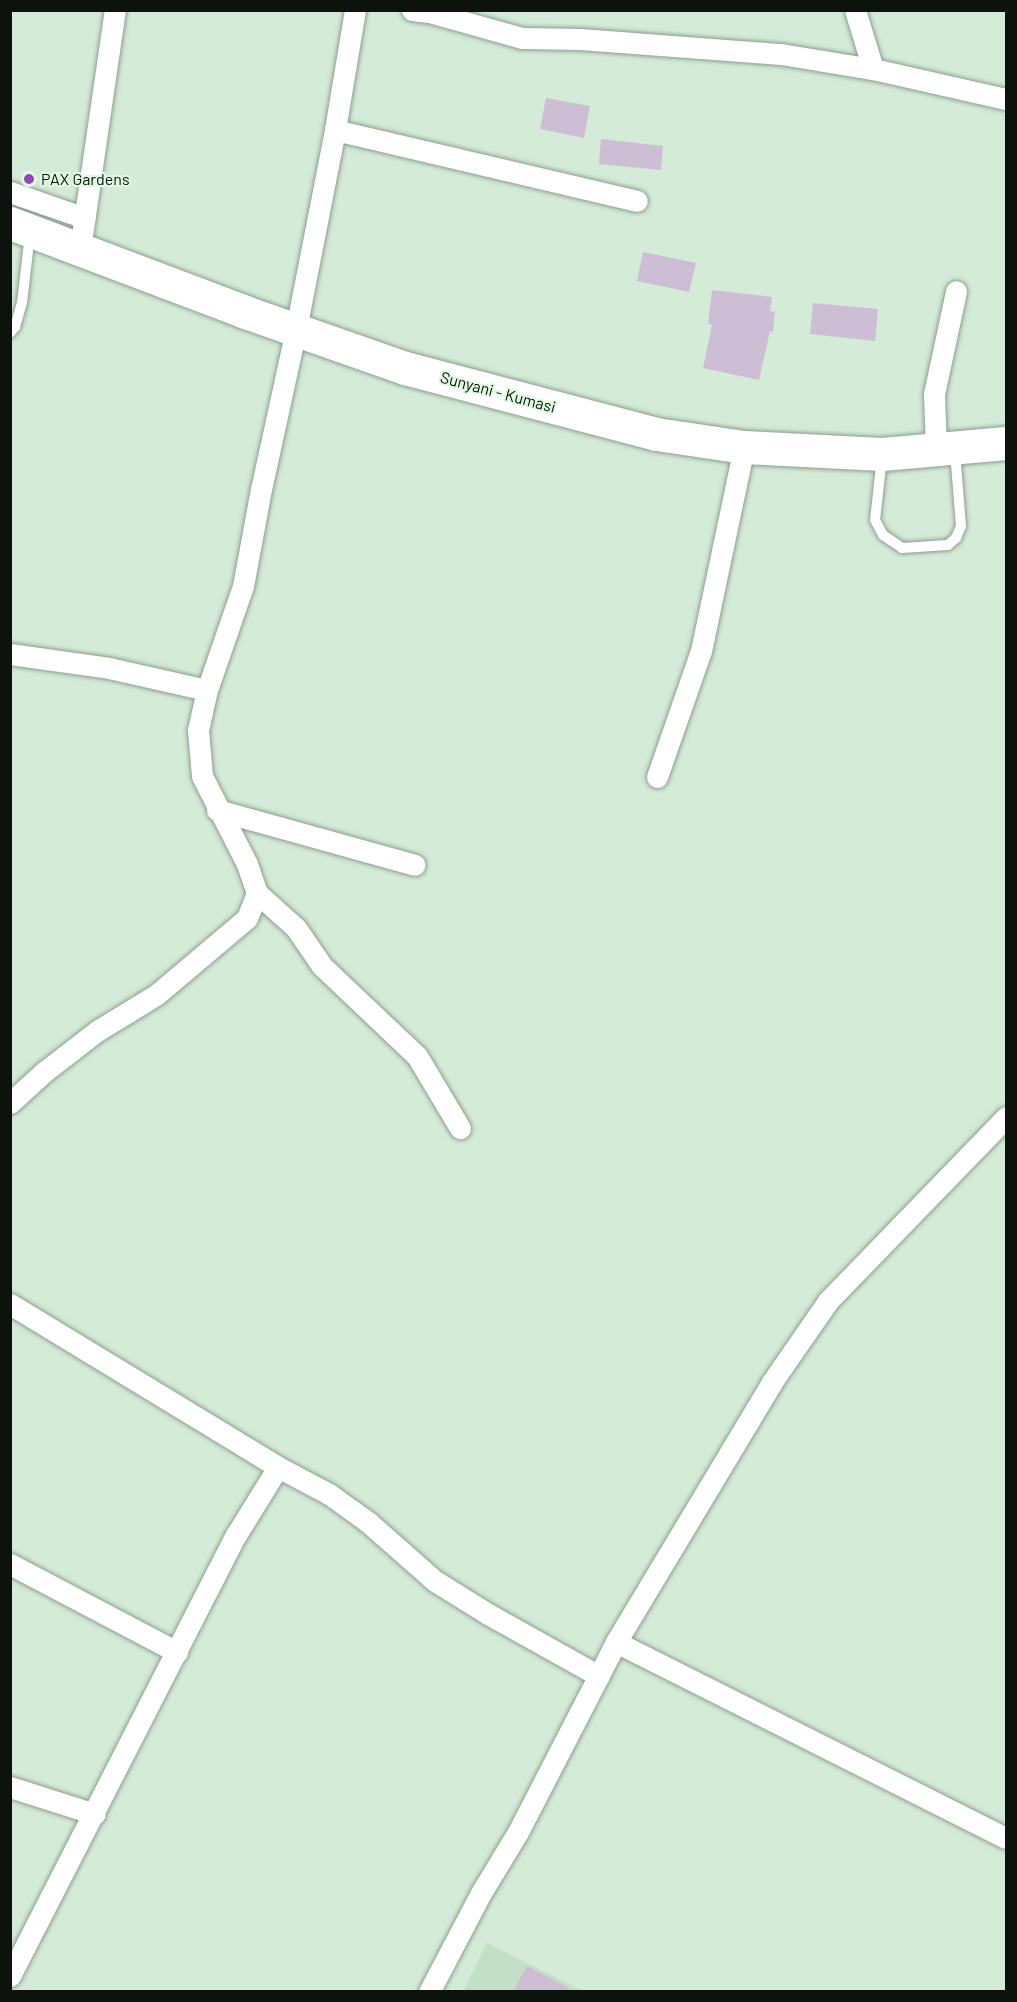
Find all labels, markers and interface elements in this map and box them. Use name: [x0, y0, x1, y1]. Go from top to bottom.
place label: PAX Gardens: [41, 169, 130, 189]
marker: PAX Gardens: [22, 172, 36, 186]
street label: Sunyani - Kumasi: [438, 367, 558, 417]

